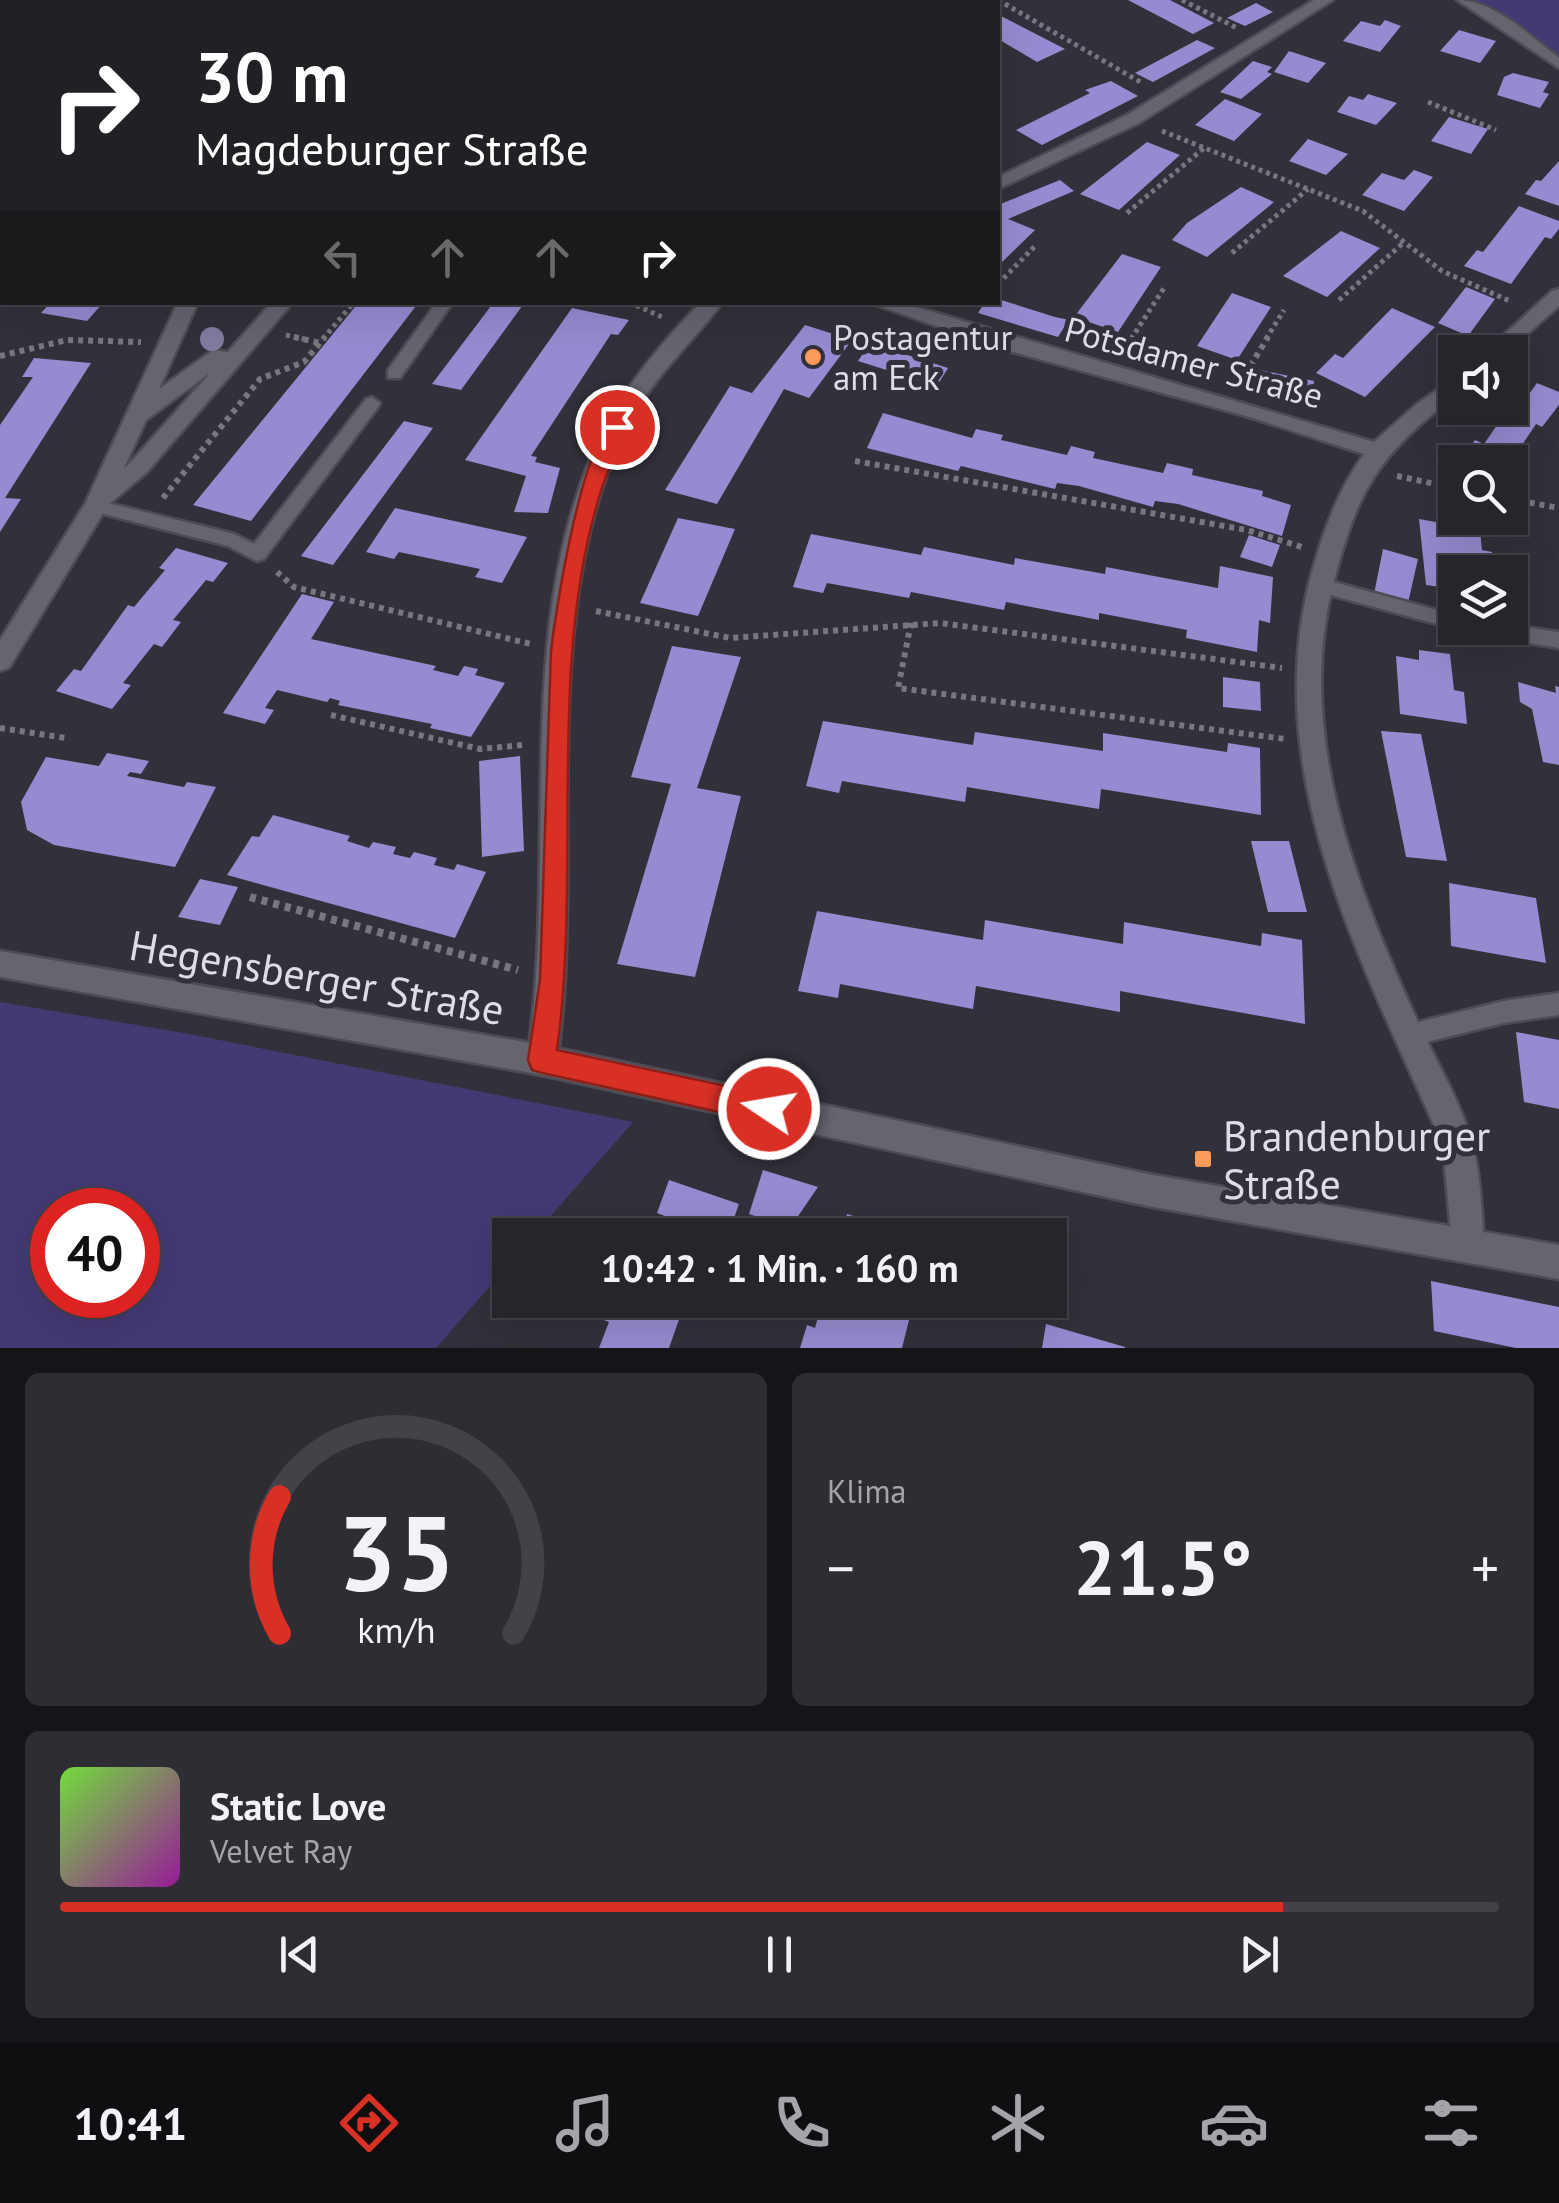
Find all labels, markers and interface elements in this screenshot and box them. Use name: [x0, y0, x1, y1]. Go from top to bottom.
text: 30 m: [195, 31, 348, 121]
icon: right: [30, 40, 160, 170]
text: Magdeburger Straße: [195, 119, 589, 177]
icon: left: [315, 230, 370, 285]
icon: ahead: [420, 230, 475, 285]
icon: ahead: [525, 230, 580, 285]
icon: right: [630, 230, 685, 285]
street label: Potsdamer Straße: [1060, 305, 1328, 419]
place label: Postagentur am Eck: [833, 314, 1012, 400]
map controls: [1438, 335, 1528, 645]
button: sound: [1438, 335, 1528, 425]
marker: Postagentur am Eck: [802, 346, 824, 368]
pin: [575, 385, 660, 470]
icon: arrive: [590, 400, 645, 455]
button: search: [1438, 445, 1528, 535]
button: layers: [1438, 555, 1528, 645]
street label: Hegensberger Straße: [126, 917, 508, 1037]
position arrow: [717, 1057, 821, 1161]
place label: Brandenburger Straße: [1223, 1108, 1490, 1211]
marker: Brandenburger Straße: [1192, 1148, 1214, 1170]
speed limit sign: 40: [30, 1188, 160, 1318]
text: 10:42 · 1 Min. · 160 m: [600, 1243, 959, 1292]
text: Klima: [827, 1470, 906, 1512]
text: 35: [337, 1485, 455, 1620]
text: 21.5°: [1074, 1519, 1252, 1616]
text: −: [827, 1532, 855, 1603]
text: +: [1471, 1532, 1499, 1603]
text: km/h: [357, 1607, 435, 1653]
text: Static Love: [210, 1781, 386, 1830]
text: Velvet Ray: [210, 1830, 352, 1872]
icon: previous: [272, 1927, 327, 1982]
icon: pause: [752, 1927, 807, 1982]
icon: next: [1232, 1927, 1287, 1982]
icon: directions: [334, 2088, 404, 2158]
icon: music: [550, 2088, 620, 2158]
icon: phone: [767, 2088, 837, 2158]
icon: climate: [983, 2088, 1053, 2158]
icon: car: [1199, 2088, 1269, 2158]
icon: filters: [1416, 2088, 1486, 2158]
text: 10:41: [73, 2094, 187, 2152]

